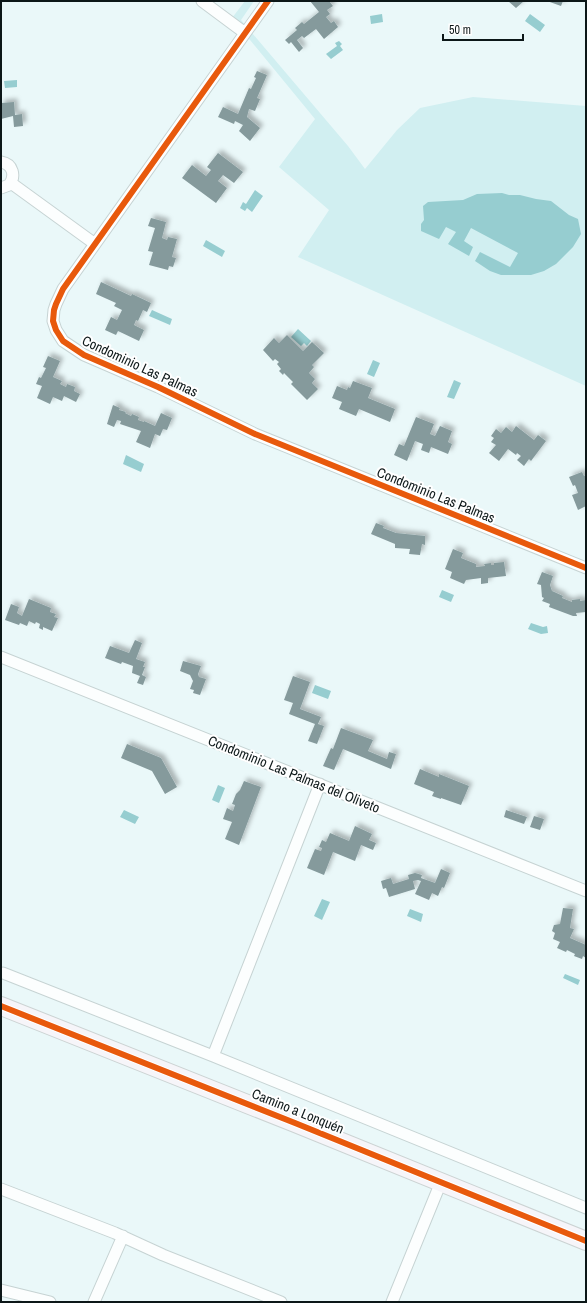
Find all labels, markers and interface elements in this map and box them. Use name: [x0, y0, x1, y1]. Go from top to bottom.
scale bar: [443, 16, 523, 42]
text: 50 m: [449, 22, 471, 38]
street label: Condominio Las Palmas: [79, 331, 201, 401]
street label: Condominio Las Palmas: [374, 463, 498, 527]
street label: Condominio Las Palmas del Oliveto: [205, 731, 383, 817]
street label: Camino a Lonquén: [249, 1084, 347, 1138]

